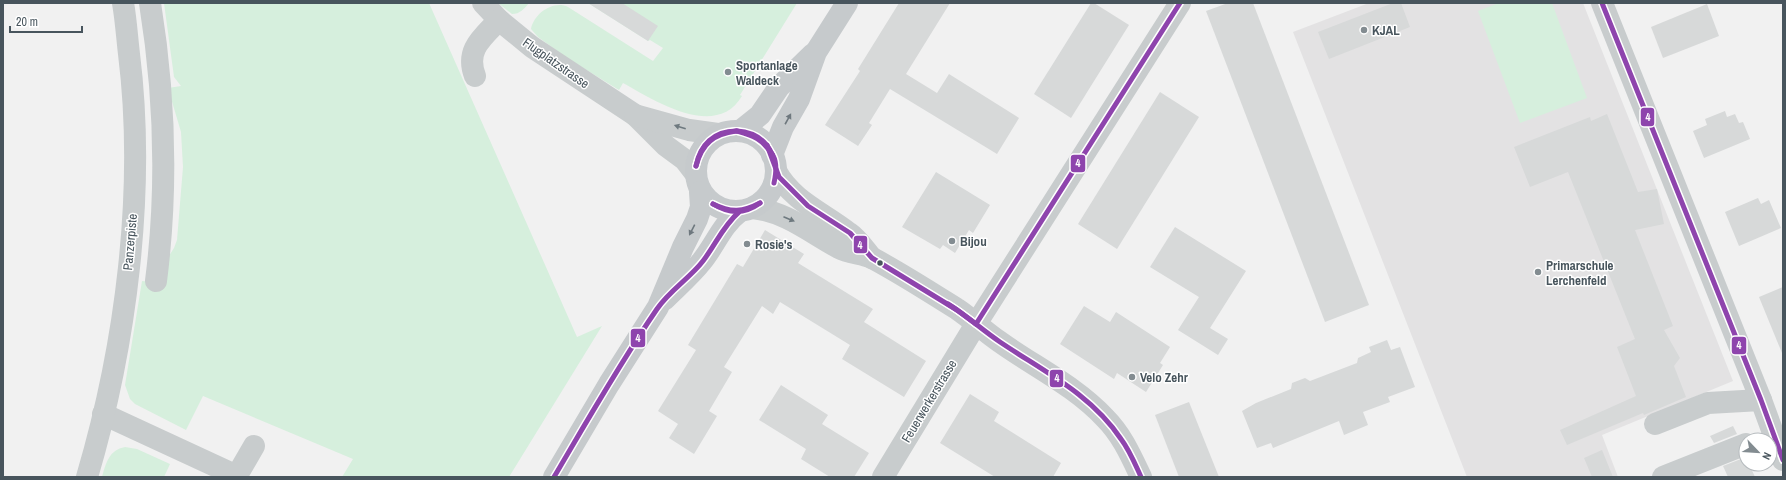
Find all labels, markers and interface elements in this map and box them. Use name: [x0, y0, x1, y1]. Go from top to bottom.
scale bar: [10, 8, 82, 34]
text: 20 m: [16, 14, 38, 30]
place label: KJAL: [1372, 22, 1400, 39]
marker: KJAL: [1359, 25, 1369, 35]
street label: Flugplatzstrasse: [519, 34, 593, 92]
place label: Sportanlage Waldeck: [736, 57, 798, 89]
marker: Sportanlage Waldeck: [723, 67, 733, 77]
line badge: 4: [1640, 107, 1655, 127]
text: 4: [1645, 110, 1651, 124]
one-way arrow: [784, 113, 791, 125]
one-way arrow: [673, 124, 685, 130]
line badge: 4: [1070, 154, 1086, 173]
text: 4: [1075, 156, 1081, 170]
street label: Panzerpiste: [119, 213, 141, 271]
one-way arrow: [784, 216, 795, 222]
one-way arrow: [689, 224, 695, 235]
place label: Bijou: [960, 233, 987, 250]
line badge: 4: [853, 235, 868, 254]
place label: Rosie's: [755, 236, 793, 253]
marker: Bijou: [947, 236, 957, 246]
text: 4: [857, 238, 863, 252]
marker: Rosie's: [742, 239, 752, 249]
place label: Primarschule Lerchenfeld: [1546, 257, 1614, 289]
unlabelled marker: [875, 258, 885, 268]
marker: Primarschule Lerchenfeld: [1533, 267, 1543, 277]
line badge: 4: [630, 328, 646, 348]
text: 4: [635, 331, 641, 345]
line badge: 4: [1731, 336, 1747, 355]
text: 4: [1736, 338, 1742, 352]
street label: Feuerwerkerstrasse: [898, 356, 960, 446]
line badge: 4: [1049, 369, 1064, 388]
place label: Velo Zehr: [1140, 369, 1189, 386]
text: 4: [1054, 371, 1060, 385]
marker: Velo Zehr: [1127, 372, 1137, 382]
north arrow: [1738, 432, 1778, 472]
text: N: [1759, 450, 1775, 462]

